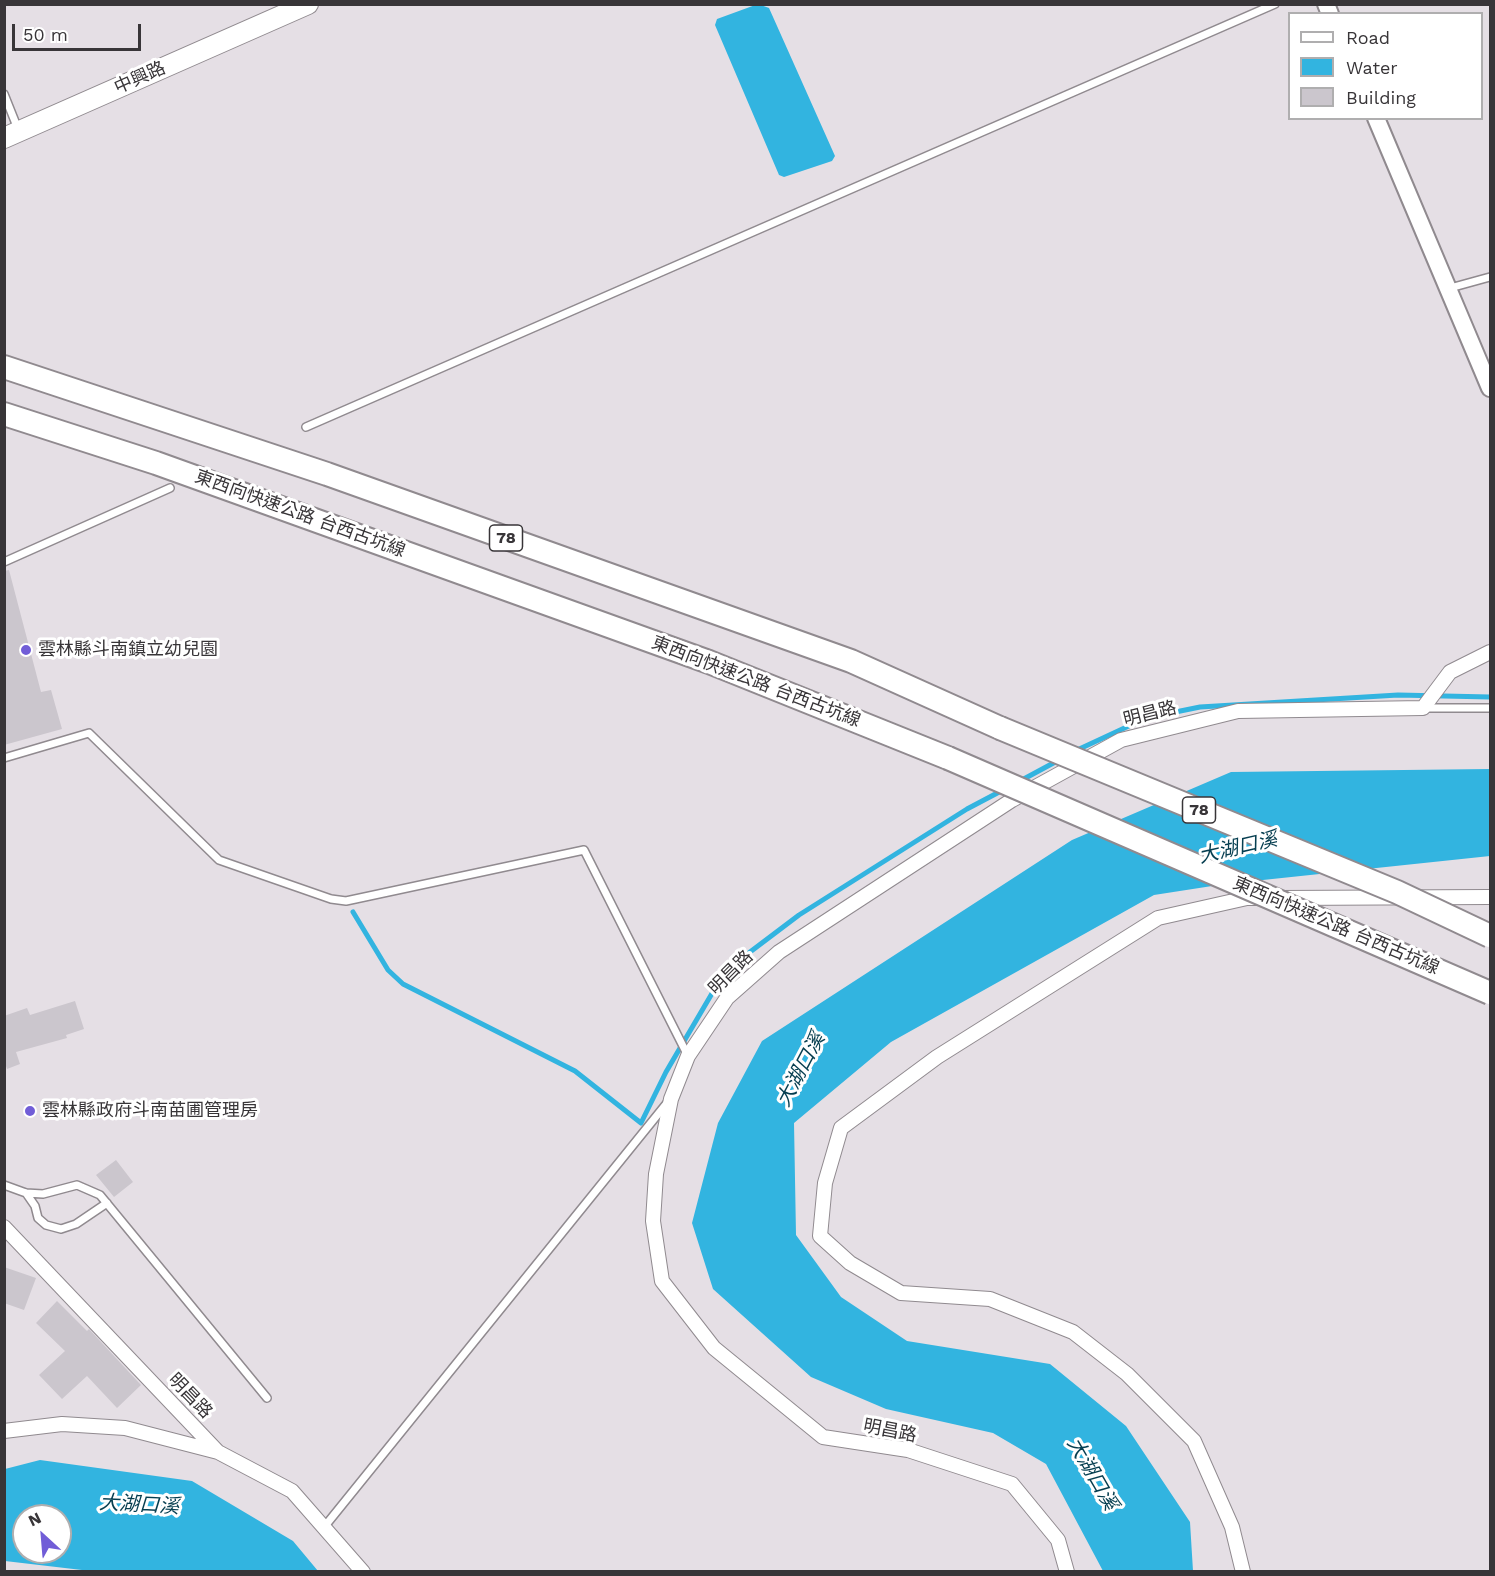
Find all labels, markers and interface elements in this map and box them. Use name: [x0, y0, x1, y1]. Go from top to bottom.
scale bar: [15, 12, 144, 50]
legend: [1288, 12, 1483, 120]
text: 50 m: [23, 24, 68, 45]
text: Road: [1346, 27, 1390, 48]
street label: 中興路: [111, 57, 169, 99]
text: Water: [1346, 57, 1398, 78]
text: Building: [1346, 87, 1416, 108]
street label: 東西向快速公路 台西古坑線: [192, 466, 408, 562]
road number: 78: [490, 525, 522, 551]
street label: 東西向快速公路 台西古坑線: [648, 632, 864, 732]
place label: 雲林縣斗南鎮立幼兒園: [38, 639, 218, 661]
marker: 雲林縣斗南鎮立幼兒園: [19, 643, 33, 657]
street label: 明昌路: [1121, 697, 1179, 731]
road number: 78: [1182, 797, 1216, 823]
water label: 大湖口溪: [1196, 827, 1280, 869]
street label: 東西向快速公路 台西古坑線: [1230, 873, 1442, 979]
street label: 明昌路: [704, 946, 758, 1000]
water label: 大湖口溪: [772, 1029, 830, 1111]
place label: 雲林縣政府斗南苗圃管理房: [42, 1100, 258, 1122]
marker: 雲林縣政府斗南苗圃管理房: [23, 1104, 37, 1118]
street label: 明昌路: [163, 1369, 217, 1423]
street label: 明昌路: [861, 1415, 919, 1447]
water label: 大湖口溪: [1062, 1433, 1122, 1515]
water label: 大湖口溪: [98, 1491, 180, 1519]
north arrow: [12, 1504, 72, 1564]
text: N: [25, 1508, 44, 1530]

